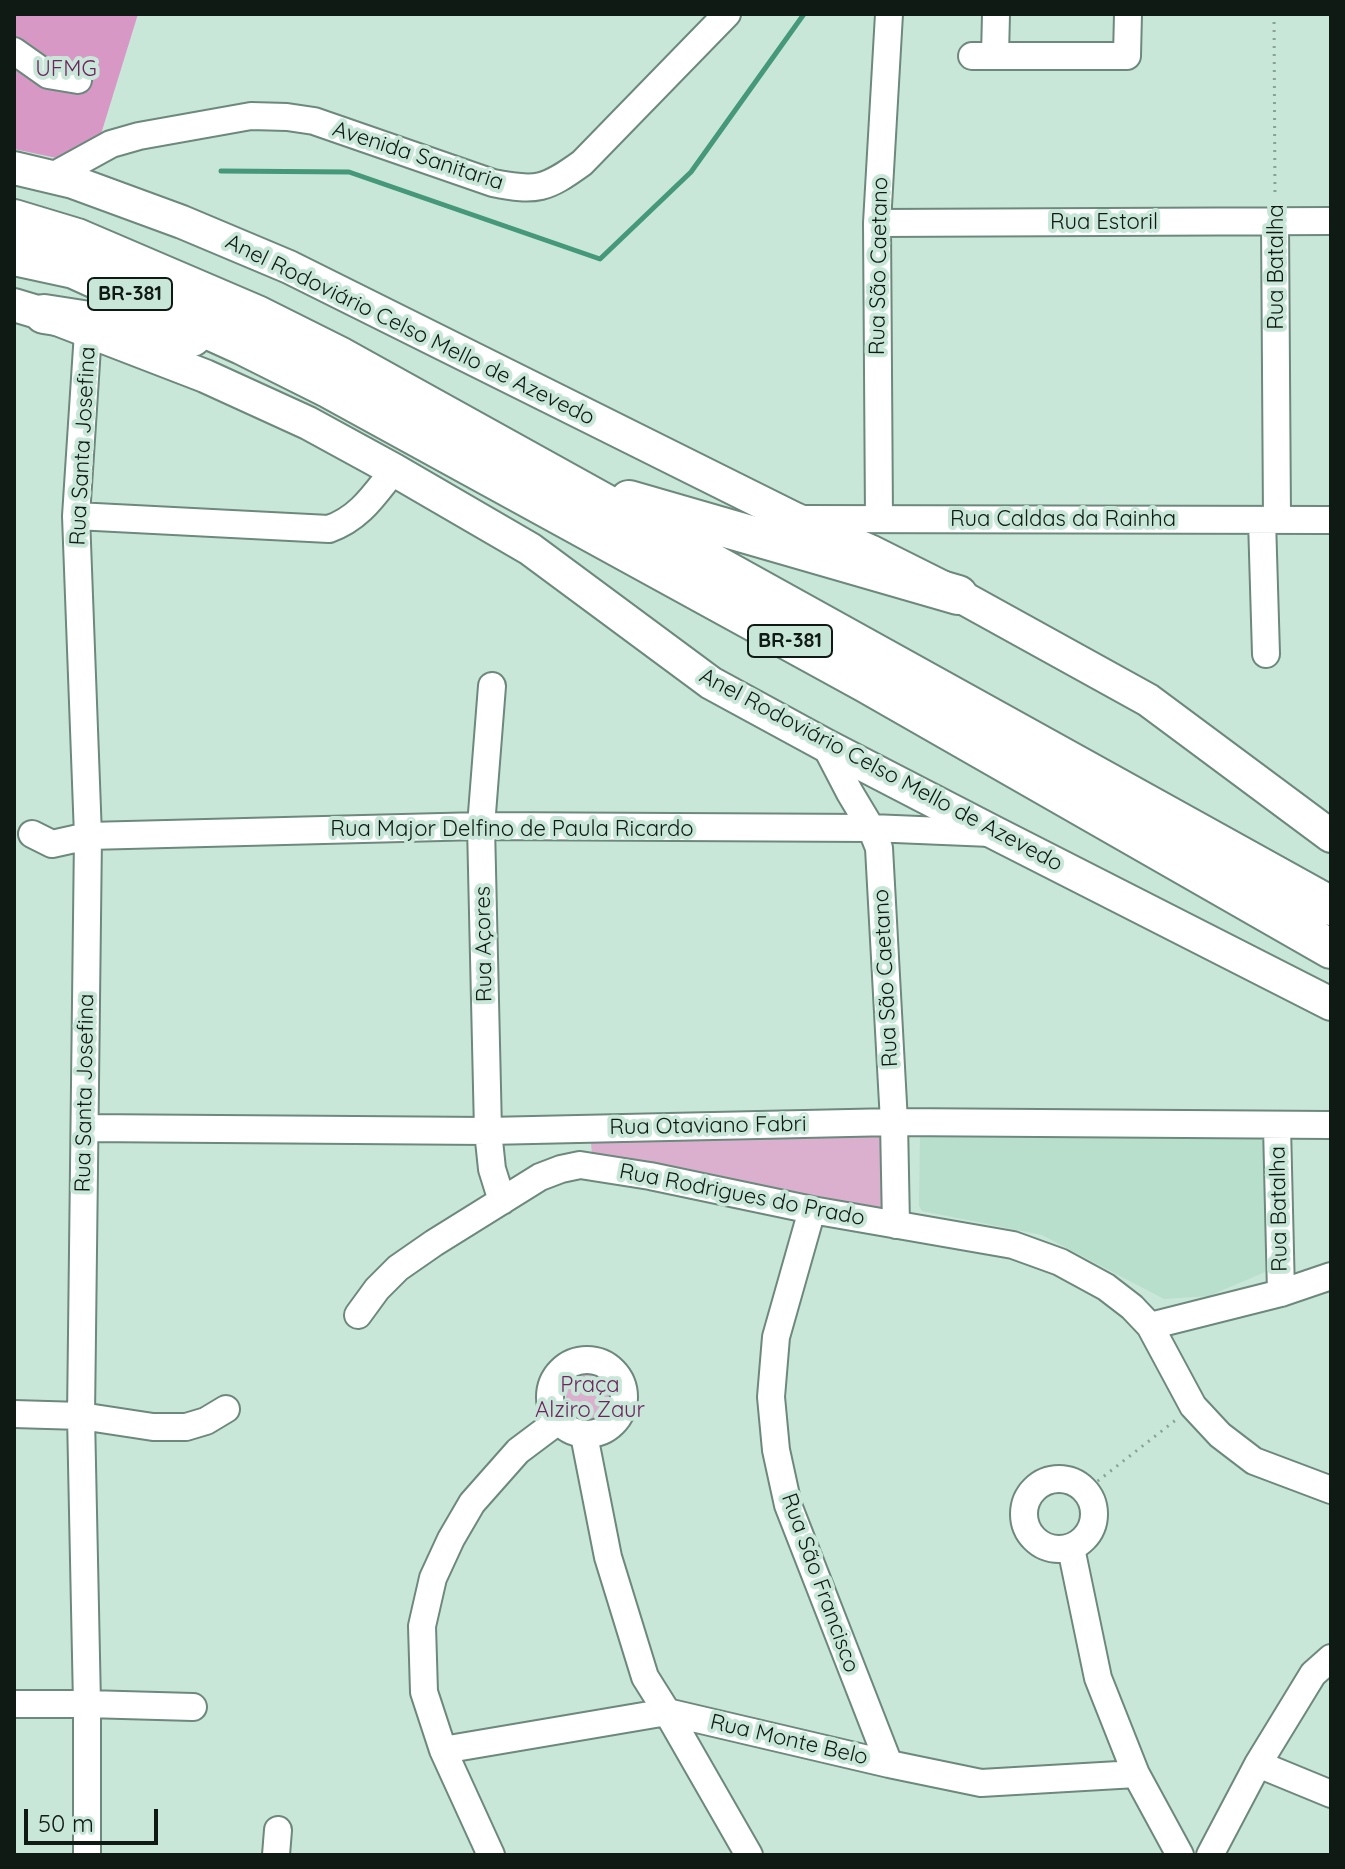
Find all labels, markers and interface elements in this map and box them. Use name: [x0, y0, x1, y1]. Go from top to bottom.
park label: UFMG: [35, 56, 97, 82]
street label: Avenida Sanitaria: [329, 116, 507, 196]
street label: Rua São Caetano: [864, 177, 894, 355]
street label: Rua Batalha: [1263, 204, 1289, 330]
street label: Rua Estoril: [1050, 209, 1158, 235]
street label: Anel Rodoviário Celso Mello de Azevedo: [221, 229, 599, 431]
road number: BR-381: [88, 278, 172, 310]
street label: Rua Santa Josefina: [65, 346, 101, 546]
street label: Rua Caldas da Rainha: [950, 506, 1176, 532]
road number: BR-381: [748, 625, 832, 657]
street label: Anel Rodoviário Celso Mello de Azevedo: [695, 663, 1067, 877]
street label: Rua Major Delfino de Paula Ricardo: [330, 816, 694, 842]
street label: Rua Açores: [470, 886, 498, 1002]
street label: Rua São Caetano: [868, 888, 904, 1068]
street label: Rua Santa Josefina: [70, 993, 100, 1193]
street label: Rua Otaviano Fabri: [609, 1111, 807, 1141]
street label: Rua Batalha: [1265, 1146, 1293, 1272]
street label: Rua Rodrigues do Prado: [617, 1158, 867, 1232]
park label: Praça Alziro Zaur: [535, 1372, 645, 1424]
street label: Rua São Francisco: [775, 1490, 865, 1676]
street label: Rua Monte Belo: [707, 1709, 871, 1771]
scale bar: [28, 1793, 162, 1843]
text: 50 m: [38, 1808, 94, 1838]

